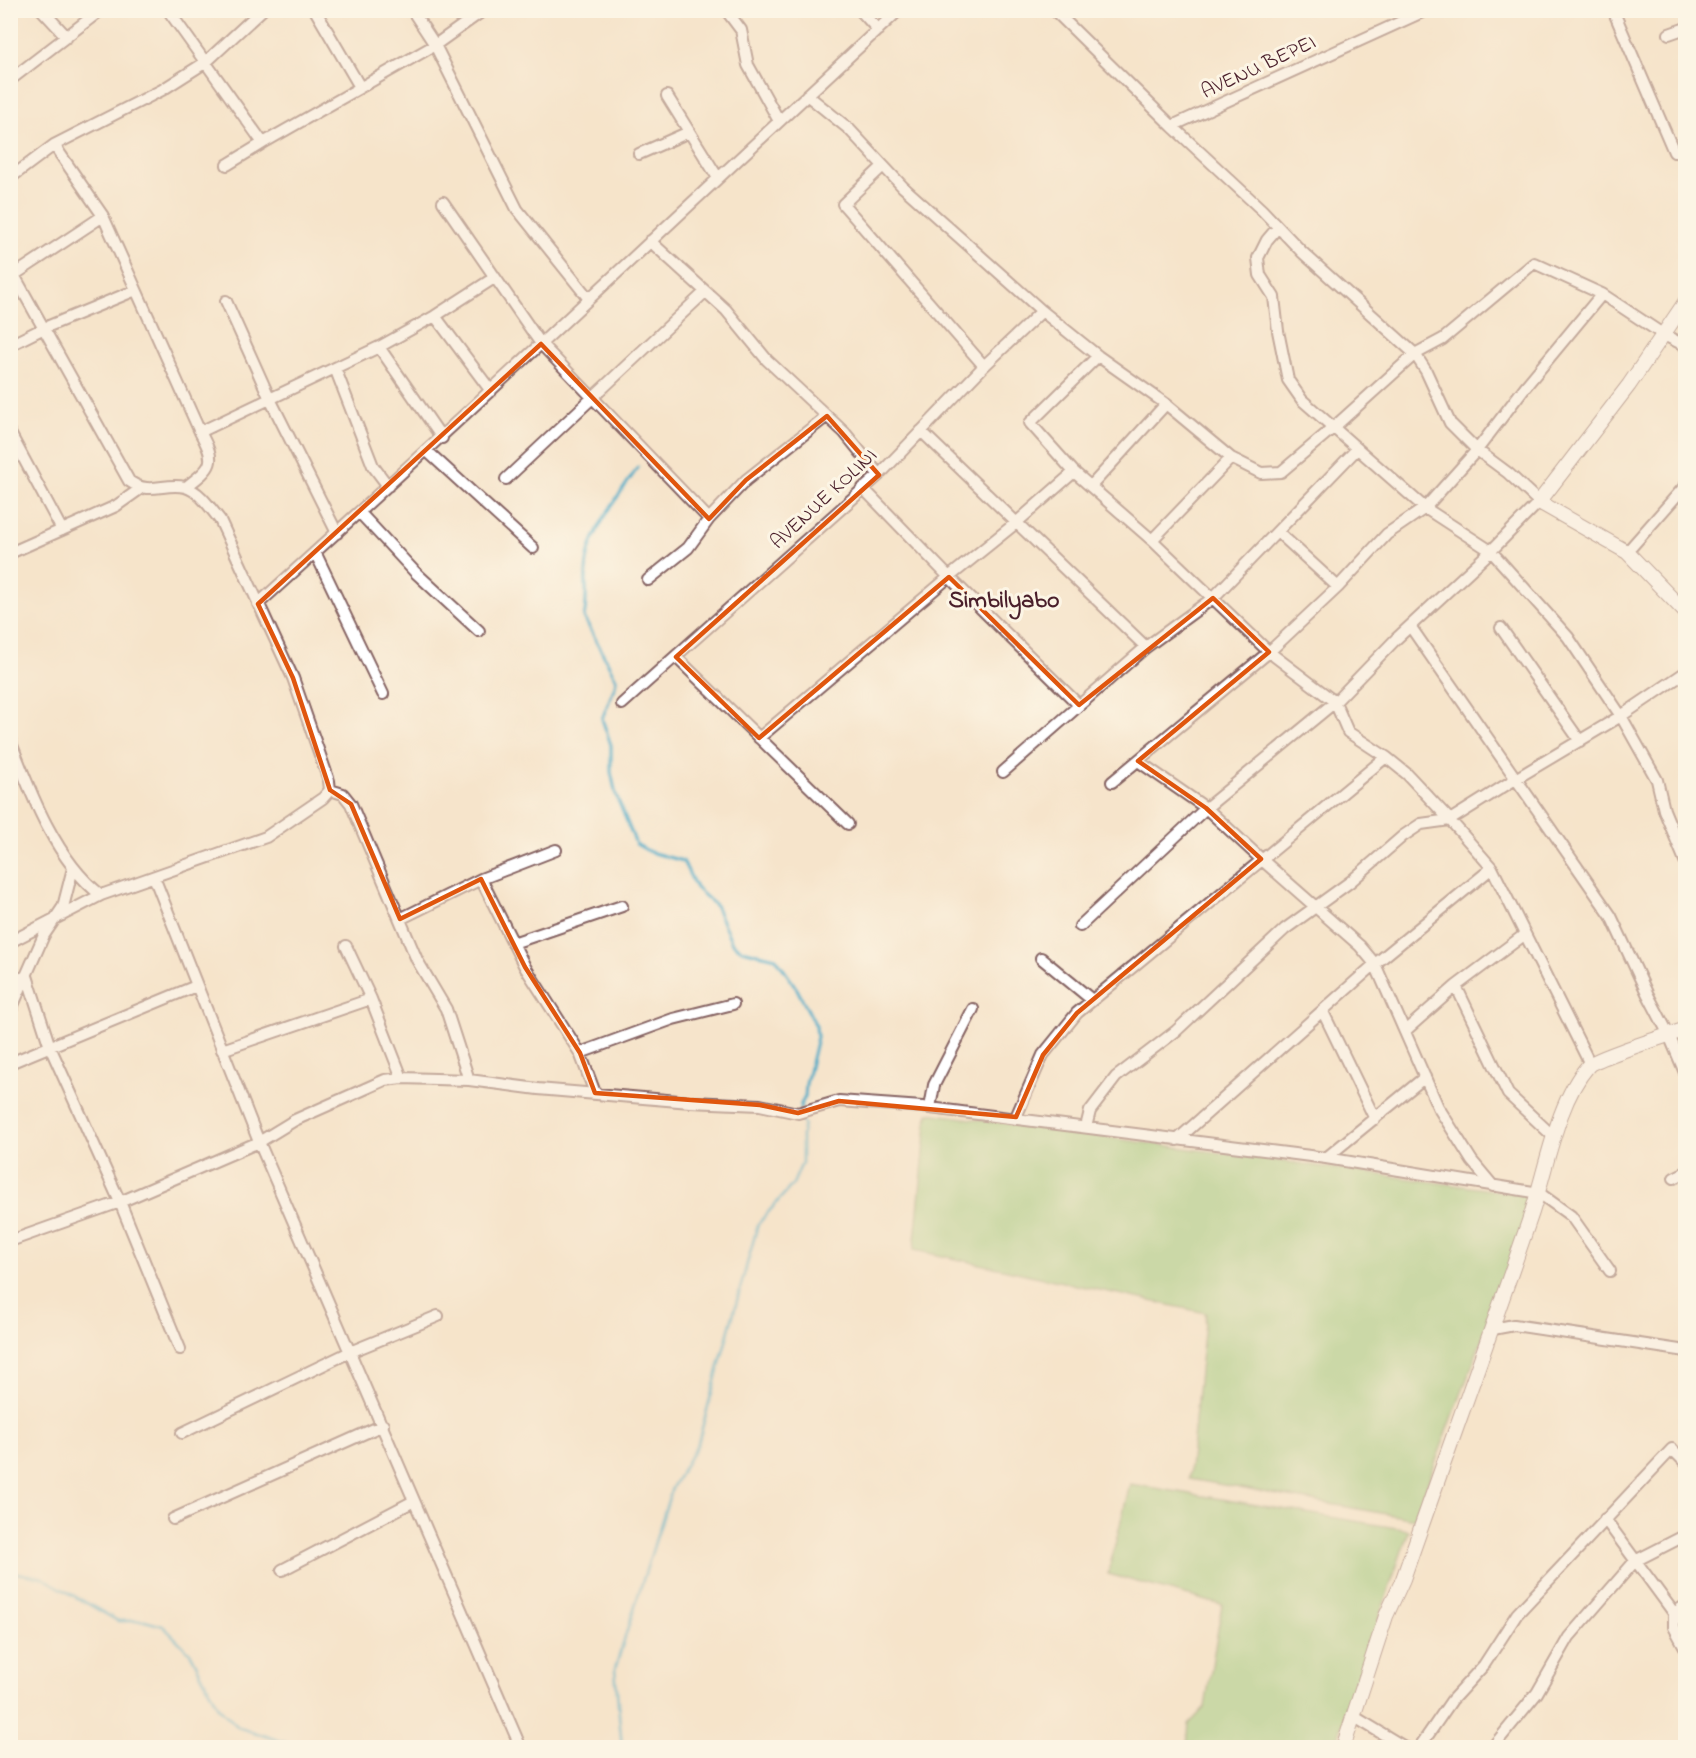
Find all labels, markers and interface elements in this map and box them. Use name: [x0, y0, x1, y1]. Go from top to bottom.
street label: AVENU BEPEI: [1196, 28, 1321, 108]
street label: AVENUE KOLINI: [764, 442, 885, 557]
district label: Simbilyabo: [949, 584, 1059, 620]

